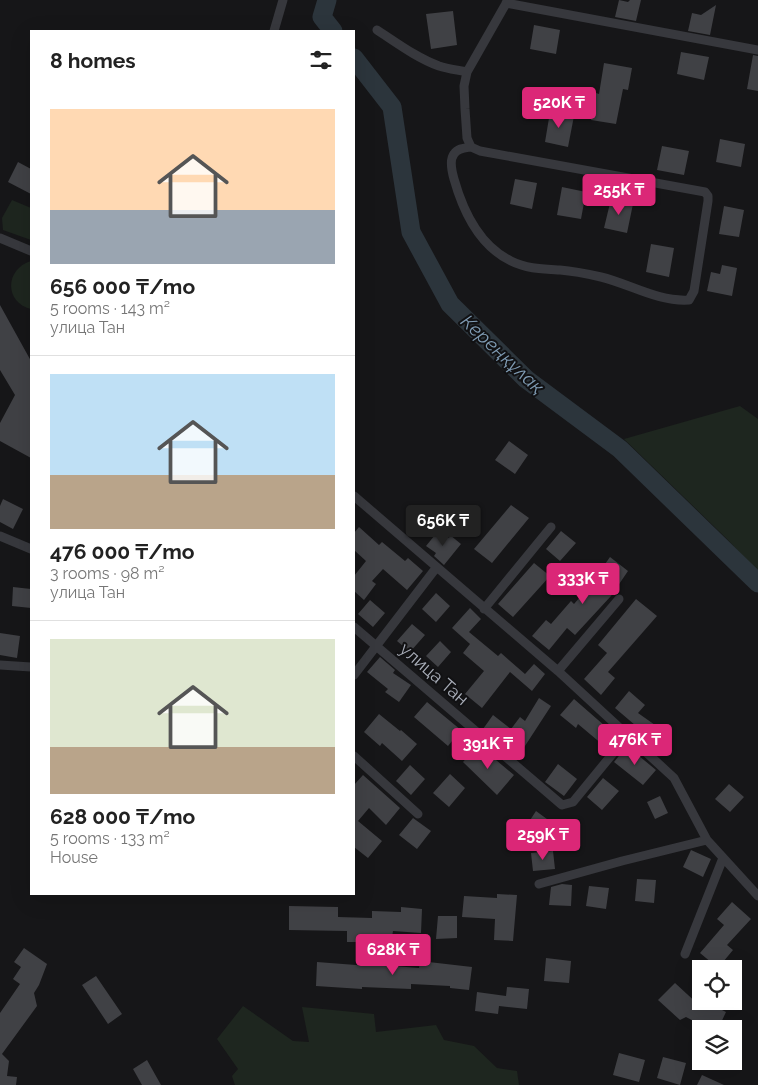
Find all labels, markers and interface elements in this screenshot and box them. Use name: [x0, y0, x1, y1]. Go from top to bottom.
icon: filters: [307, 46, 335, 74]
text: 8 homes: [50, 48, 136, 73]
pin: 520K ₸: [518, 86, 600, 129]
text: 520K ₸: [533, 93, 585, 112]
icon: home: [148, 141, 238, 231]
pin: 255K ₸: [578, 174, 660, 216]
text: 255K ₸: [593, 180, 645, 199]
text: 656 000 ₸/mo: [50, 274, 195, 299]
text: 5 rooms · 143 m²: [50, 299, 170, 318]
water label: Кереңқұлақ: [457, 310, 549, 398]
text: улица Тан: [50, 318, 125, 337]
icon: home: [148, 407, 238, 497]
pin: 656K ₸: [402, 504, 484, 547]
text: 656K ₸: [417, 511, 469, 530]
text: 476 000 ₸/mo: [50, 539, 195, 564]
pin: 333K ₸: [542, 562, 624, 605]
text: 3 rooms · 98 m²: [50, 564, 165, 583]
text: 333K ₸: [557, 569, 609, 588]
text: улица Тан: [50, 583, 125, 602]
street label: улица Тан: [396, 638, 473, 709]
icon: home: [148, 672, 238, 762]
pin: 476K ₸: [594, 724, 676, 766]
pin: 391K ₸: [447, 728, 529, 770]
text: 476K ₸: [609, 730, 661, 749]
text: 391K ₸: [463, 734, 513, 753]
text: 628 000 ₸/mo: [50, 804, 195, 829]
pin: 259K ₸: [502, 818, 584, 861]
text: 259K ₸: [517, 825, 569, 844]
text: 5 rooms · 133 m²: [50, 829, 170, 848]
text: House: [50, 848, 98, 867]
pin: 628K ₸: [352, 934, 434, 976]
text: 628K ₸: [367, 940, 419, 959]
map controls: [692, 960, 742, 1070]
button: locate: [692, 960, 742, 1010]
button: layers: [692, 1020, 742, 1070]

